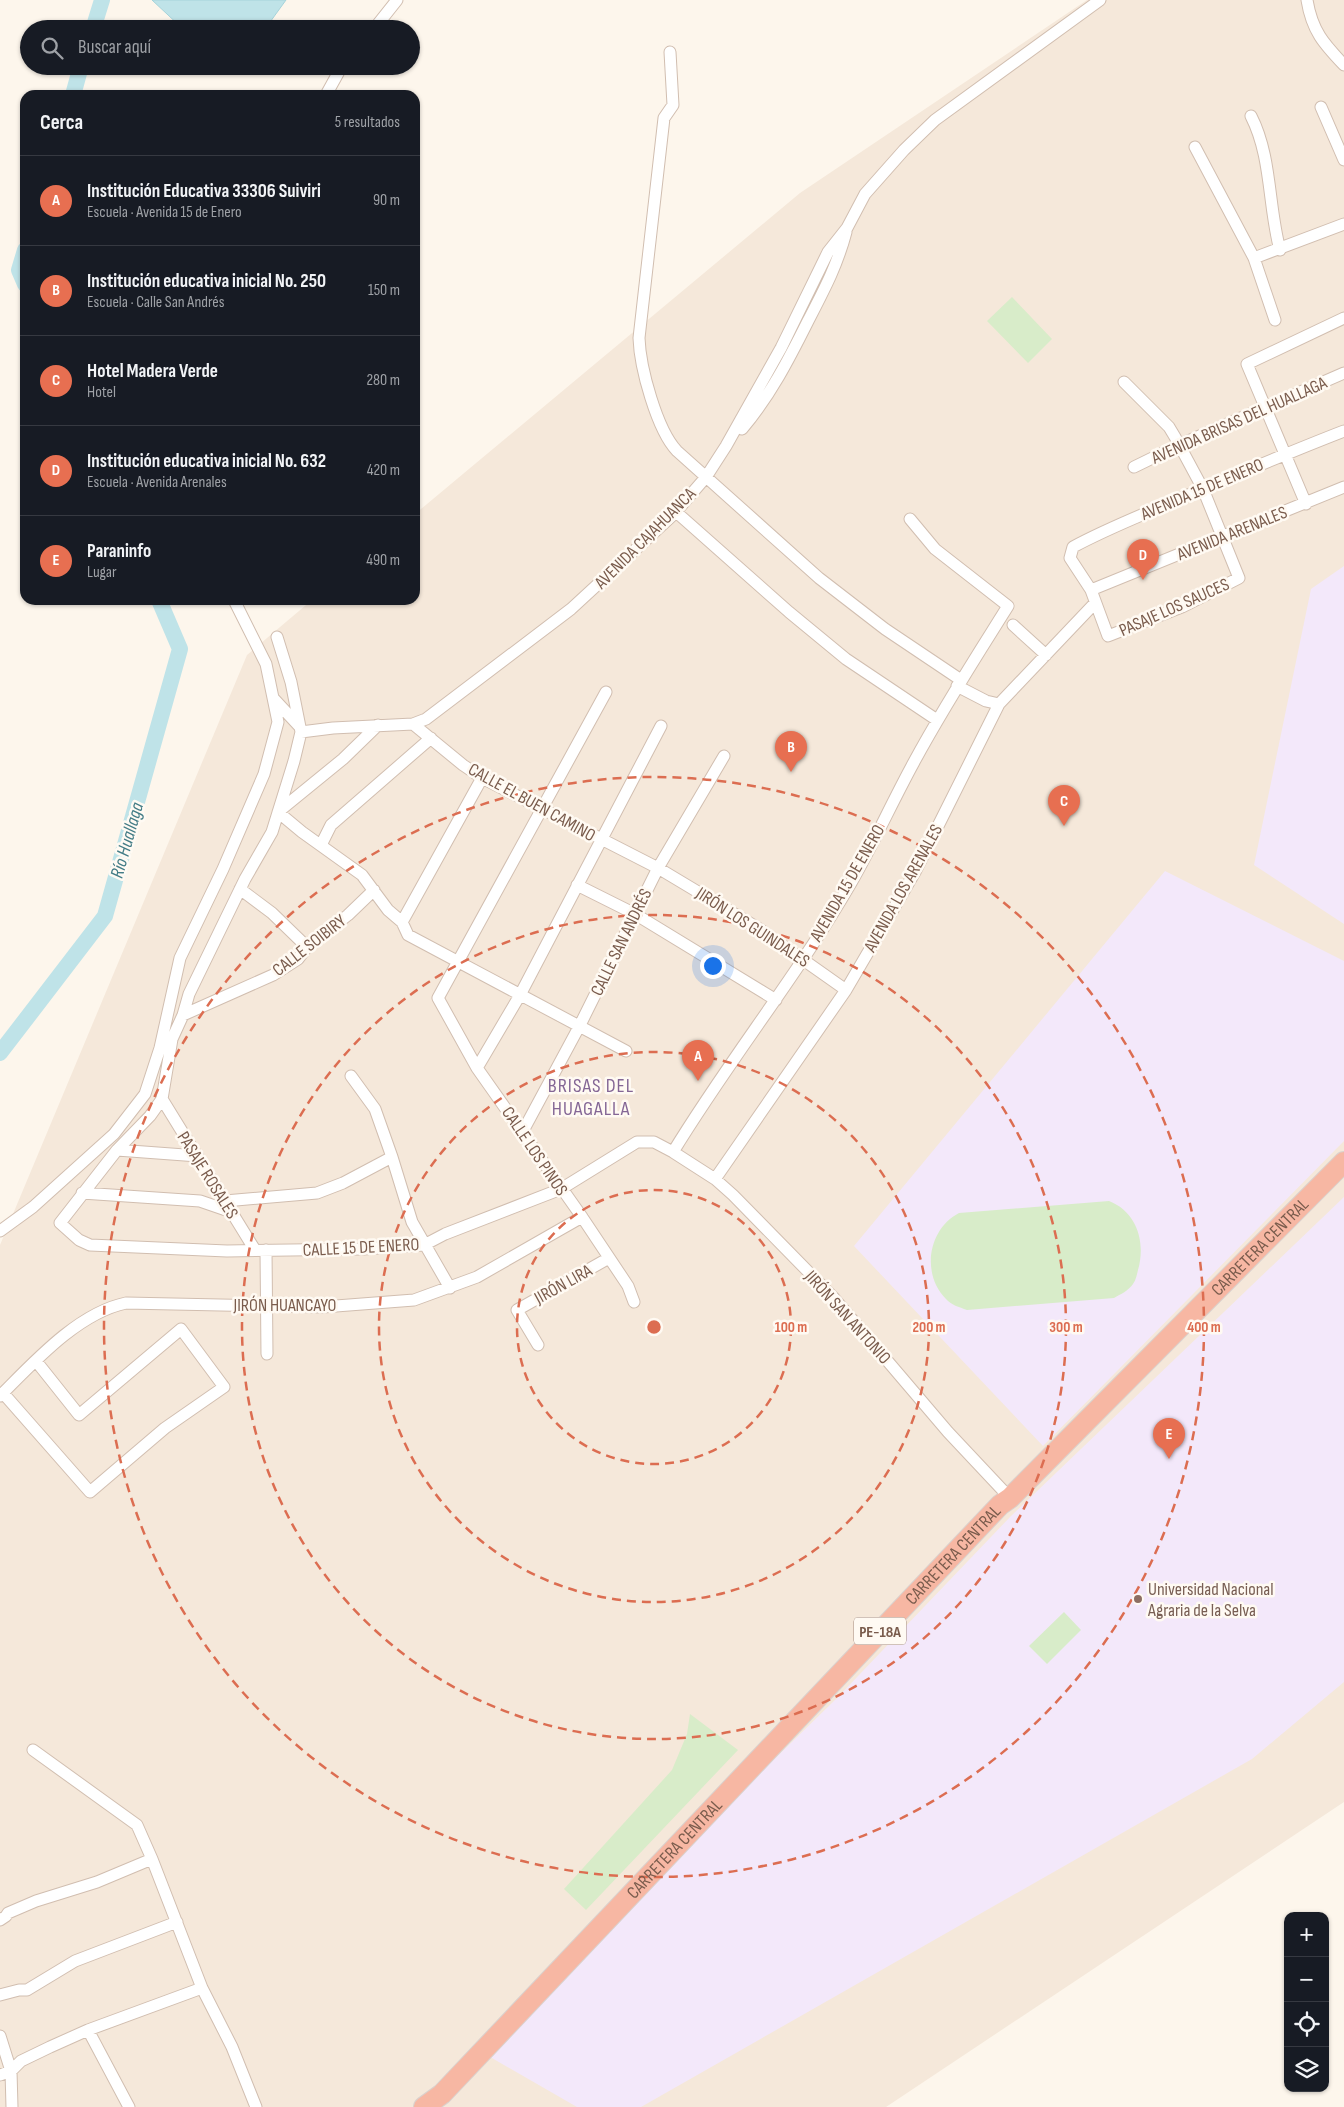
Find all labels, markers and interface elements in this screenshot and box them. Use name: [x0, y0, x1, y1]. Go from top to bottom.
search box: [20, 20, 420, 75]
icon: search: [38, 34, 66, 62]
text: Buscar aquí: [78, 36, 151, 59]
text: Cerca: [40, 110, 83, 135]
text: 5 resultados: [335, 113, 400, 132]
text: Institución Educativa 33306 Suiviri: [87, 180, 321, 203]
text: A: [52, 191, 60, 210]
text: 90 m: [373, 191, 400, 210]
text: Escuela · Avenida 15 de Enero: [87, 203, 242, 222]
text: Institución educativa inicial No. 250: [87, 270, 326, 293]
text: B: [52, 281, 60, 300]
text: 150 m: [368, 281, 400, 300]
text: Escuela · Calle San Andrés: [87, 293, 224, 312]
text: Hotel Madera Verde: [87, 360, 218, 383]
text: C: [52, 371, 60, 390]
text: 280 m: [366, 371, 400, 390]
street label: AVENIDA BRISAS DEL HUALLAGA: [1147, 372, 1330, 469]
text: Hotel: [87, 383, 116, 402]
text: Institución educativa inicial No. 632: [87, 450, 326, 473]
street label: AVENIDA 15 DE ENERO: [1137, 454, 1267, 525]
text: D: [52, 461, 60, 480]
text: 420 m: [367, 461, 400, 480]
text: Escuela · Avenida Arenales: [87, 473, 227, 492]
street label: AVENIDA CAJAHUANCA: [590, 483, 700, 594]
street label: AVENIDA ARENALES: [1173, 502, 1291, 565]
pin: D: [1127, 539, 1159, 580]
text: Paraninfo: [87, 540, 151, 563]
text: E: [53, 551, 59, 570]
text: 490 m: [366, 551, 400, 570]
text: Lugar: [87, 563, 117, 582]
street label: PASAJE LOS SAUCES: [1116, 574, 1233, 641]
pin: B: [775, 731, 807, 772]
street label: CALLE EL BUEN CAMINO: [464, 759, 599, 846]
pin: C: [1048, 785, 1080, 826]
water label: Río Huallaga: [106, 800, 149, 881]
street label: AVENIDA 15 DE ENERO: [805, 821, 889, 946]
street label: AVENIDA LOS ARENALES: [859, 821, 947, 957]
street label: JIRÓN LOS GUINDALES: [691, 882, 814, 972]
street label: CALLE SAN ANDRÉS: [586, 885, 657, 999]
street label: CALLE SOIBIRY: [268, 910, 351, 981]
your location: [700, 953, 726, 979]
pin: A: [682, 1040, 714, 1081]
district label: BRISAS DEL HUAGALLA: [548, 1074, 634, 1121]
street label: CALLE LOS PINOS: [497, 1103, 572, 1200]
street label: PASAJE ROSALES: [173, 1128, 243, 1223]
street label: CARRETERA CENTRAL: [1207, 1194, 1313, 1300]
street label: CALLE 15 DE ENERO: [302, 1234, 420, 1261]
street label: JIRÓN LIRA: [530, 1260, 596, 1309]
street label: JIRÓN SAN ANTONIO: [800, 1266, 895, 1368]
street label: JIRÓN HUANCAYO: [233, 1295, 336, 1316]
centre of rings: [645, 1318, 663, 1336]
text: 100 m: [775, 1318, 807, 1337]
text: 200 m: [912, 1318, 946, 1337]
text: 300 m: [1049, 1318, 1083, 1337]
text: 400 m: [1187, 1318, 1221, 1337]
pin: E: [1153, 1418, 1185, 1459]
street label: CARRETERA CENTRAL: [901, 1501, 1006, 1609]
place label: Universidad Nacional Agraria de la Selva: [1147, 1579, 1274, 1621]
marker: Universidad Nacional Agraria de la Selva: [1132, 1593, 1144, 1605]
road number: PE-18A: [854, 1618, 906, 1644]
street label: CARRETERA CENTRAL: [623, 1795, 727, 1903]
map controls: [1284, 1912, 1329, 2092]
button: +: [1284, 1912, 1329, 1957]
button: −: [1284, 1957, 1329, 2002]
button: locate: [1284, 2002, 1329, 2047]
button: layers: [1284, 2047, 1329, 2092]

